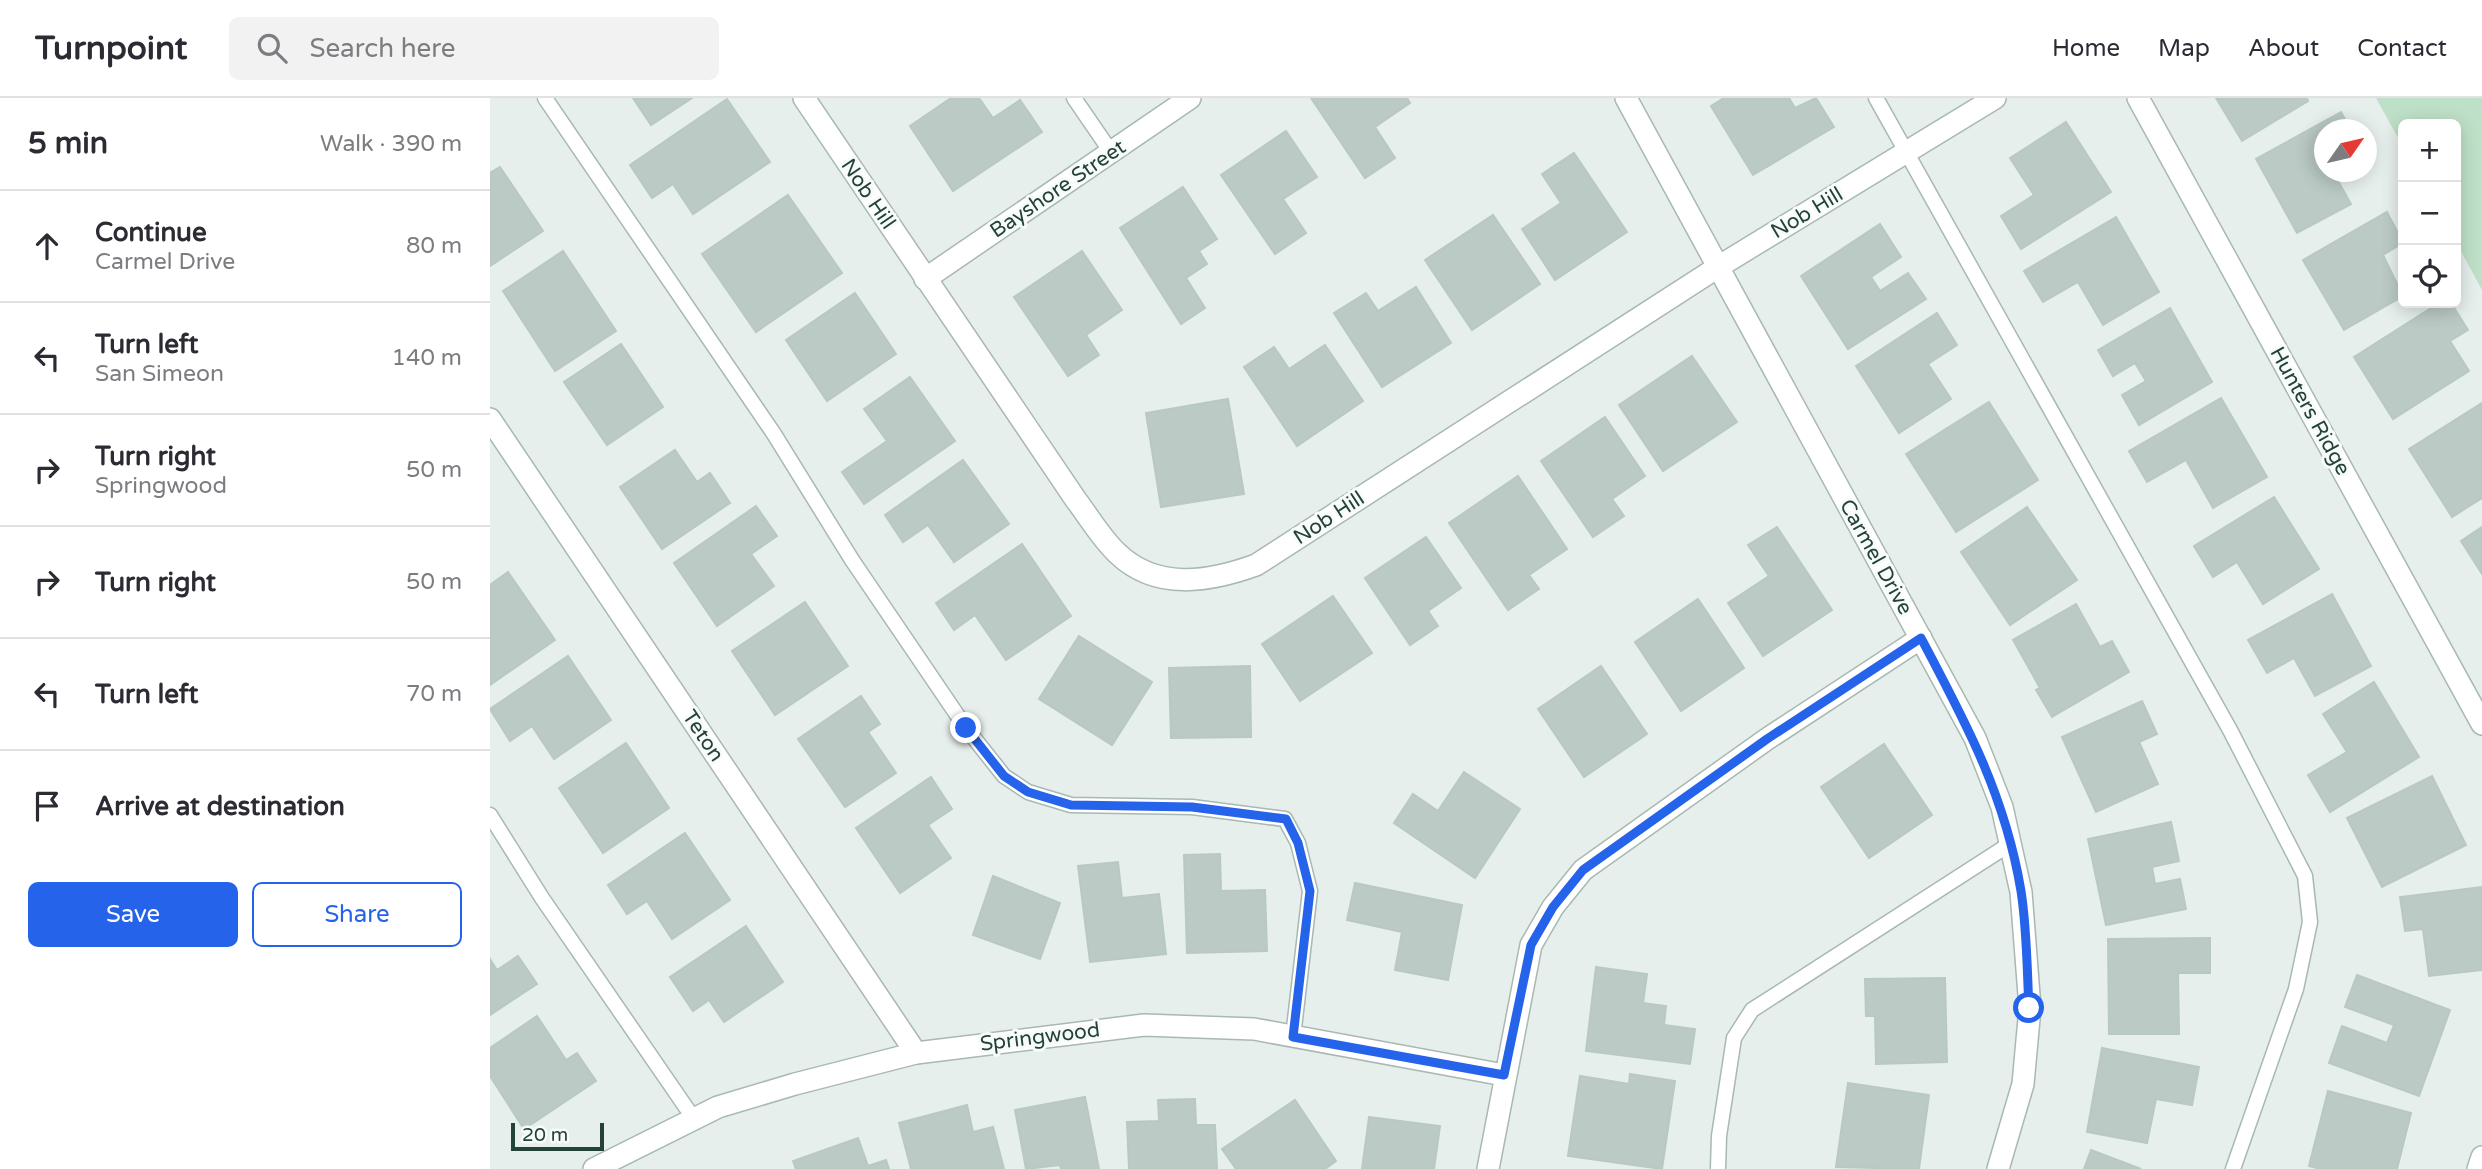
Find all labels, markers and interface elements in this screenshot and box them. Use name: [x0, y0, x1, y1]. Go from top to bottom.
search box: [229, 17, 719, 80]
text: Turnpoint: [35, 29, 187, 68]
icon: search: [253, 29, 291, 67]
text: Search here: [309, 33, 456, 64]
text: Home: [2052, 34, 2120, 63]
text: Map: [2158, 34, 2210, 63]
text: About: [2248, 34, 2319, 63]
text: Contact: [2357, 34, 2447, 63]
north arrow: [2314, 119, 2377, 182]
map controls: [2398, 119, 2461, 308]
button: +: [2398, 119, 2461, 182]
text: 5 min: [28, 125, 108, 162]
text: Walk · 390 m: [320, 130, 462, 158]
street label: Bayshore Street: [985, 134, 1131, 244]
street label: Nob Hill: [835, 154, 901, 234]
street label: Nob Hill: [1767, 182, 1847, 244]
button: −: [2398, 182, 2461, 245]
text: Continue: [95, 217, 207, 248]
icon: ahead: [28, 227, 66, 265]
text: 80 m: [406, 232, 462, 260]
button: locate: [2398, 245, 2461, 308]
text: Carmel Drive: [95, 248, 235, 276]
text: Turn left: [95, 329, 198, 360]
icon: left: [28, 339, 66, 377]
street label: Hunters Ridge: [2264, 342, 2356, 480]
text: 140 m: [392, 344, 462, 372]
text: San Simeon: [95, 360, 224, 388]
text: Turn right: [95, 441, 216, 472]
icon: right: [28, 451, 66, 489]
text: 50 m: [406, 456, 462, 484]
text: Springwood: [95, 472, 227, 500]
street label: Nob Hill: [1289, 486, 1369, 550]
street label: Carmel Drive: [1834, 495, 1918, 619]
icon: right: [28, 563, 66, 601]
text: Turn right: [95, 567, 216, 598]
text: 50 m: [406, 568, 462, 596]
icon: left: [28, 675, 66, 713]
text: Turn left: [95, 679, 198, 710]
text: 70 m: [406, 680, 462, 708]
street label: Teton: [677, 705, 729, 767]
route end: [950, 712, 981, 743]
icon: arrive: [28, 787, 66, 825]
text: Arrive at destination: [95, 791, 345, 822]
button: Save: [28, 882, 238, 947]
button: Share: [252, 882, 462, 947]
route start: [2013, 992, 2044, 1023]
street label: Springwood: [979, 1017, 1101, 1057]
scale bar: [511, 1120, 604, 1152]
text: 20 m: [522, 1124, 568, 1146]

